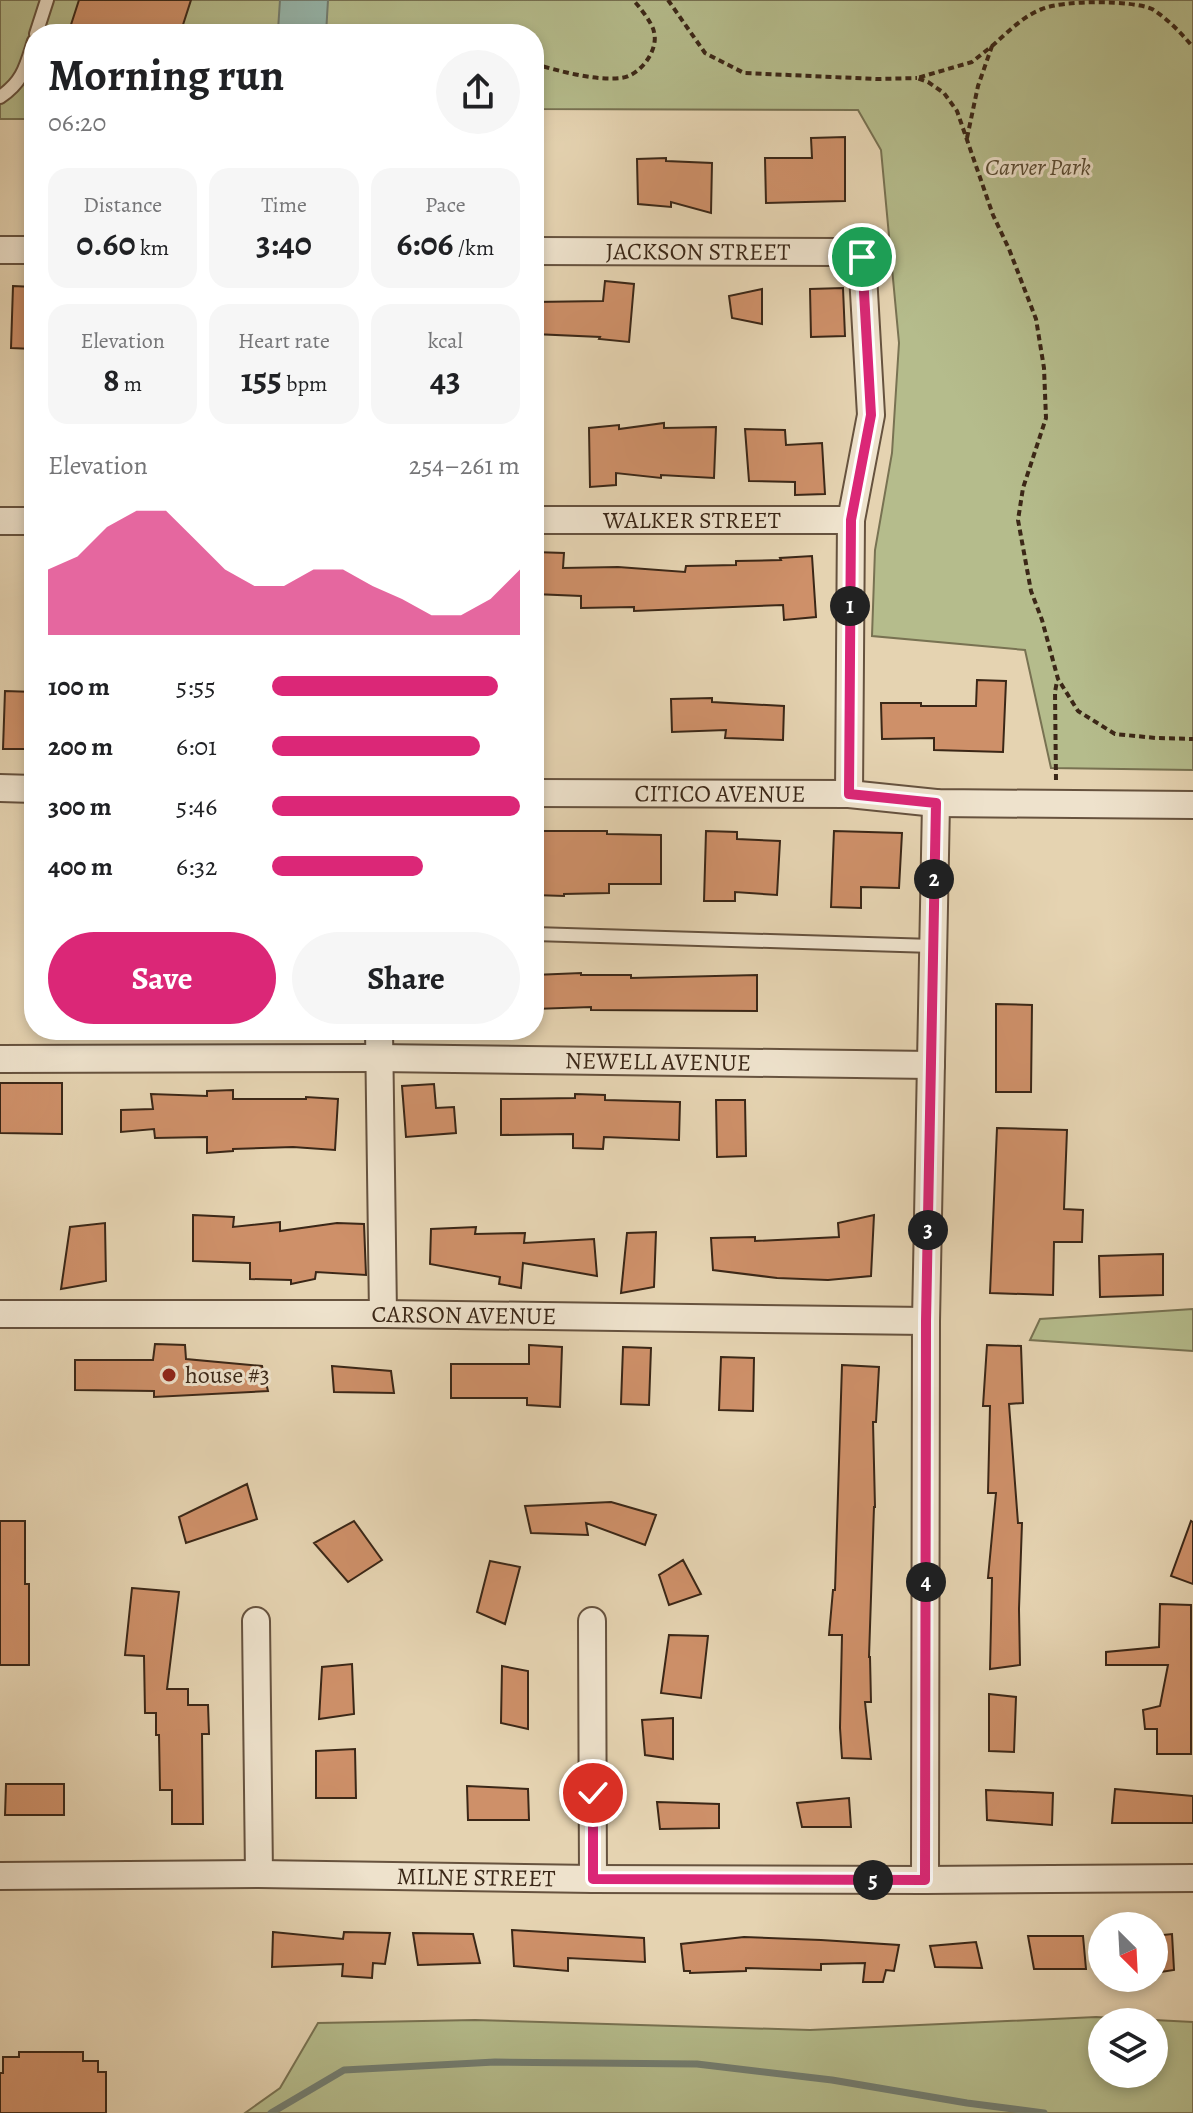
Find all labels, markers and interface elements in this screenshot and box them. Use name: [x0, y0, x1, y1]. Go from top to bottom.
text: Morning run: [48, 45, 284, 105]
button: share: [436, 50, 520, 134]
text: 06:20: [48, 105, 106, 140]
park label: Carver Park: [985, 151, 1091, 183]
text: Distance: [83, 190, 162, 220]
text: Time: [261, 190, 307, 220]
text: Pace: [425, 190, 466, 220]
text: 0.60: [76, 220, 136, 267]
text: 3:40: [256, 220, 312, 267]
text: 6:06: [396, 220, 453, 267]
pin: [828, 223, 896, 291]
text: km: [136, 233, 169, 263]
text: /km: [453, 233, 494, 263]
street label: JACKSON STREET: [606, 235, 790, 268]
icon: arrive: [840, 235, 884, 279]
text: Elevation: [80, 326, 165, 356]
text: Heart rate: [238, 326, 330, 356]
text: kcal: [428, 326, 463, 356]
text: 8: [103, 356, 119, 403]
text: 155: [241, 356, 282, 403]
text: 43: [430, 356, 461, 403]
text: m: [119, 369, 142, 399]
text: bpm: [282, 369, 327, 399]
text: Elevation: [48, 448, 148, 483]
text: 254–261 m: [409, 448, 520, 483]
street label: WALKER STREET: [602, 504, 781, 536]
pin: 1: [830, 586, 870, 626]
text: 1: [846, 591, 854, 621]
text: 100 m: [48, 669, 110, 704]
text: 5:55: [176, 669, 216, 704]
text: 200 m: [48, 729, 113, 764]
text: 6:01: [176, 729, 217, 764]
street label: CITICO AVENUE: [635, 777, 805, 810]
text: 300 m: [48, 789, 112, 824]
text: 5:46: [176, 789, 217, 824]
text: 400 m: [48, 849, 113, 884]
text: 6:32: [176, 849, 217, 884]
pin: 2: [914, 859, 954, 899]
text: 2: [929, 864, 939, 894]
button: Save: [48, 932, 276, 1024]
button: Share: [292, 932, 520, 1024]
street label: NEWELL AVENUE: [565, 1044, 751, 1079]
pin: 3: [908, 1210, 948, 1250]
text: 3: [923, 1215, 933, 1245]
street label: CARSON AVENUE: [372, 1298, 557, 1332]
place label: house #3: [185, 1359, 270, 1391]
marker: house #3: [160, 1366, 178, 1384]
pin: 4: [906, 1562, 946, 1602]
text: 4: [921, 1567, 931, 1597]
pin: [559, 1759, 627, 1827]
icon: check: [571, 1771, 615, 1815]
street label: MILNE STREET: [396, 1860, 556, 1894]
pin: 5: [853, 1860, 893, 1900]
text: 5: [868, 1865, 878, 1895]
north arrow: [1088, 1912, 1168, 1992]
map controls: [1088, 1912, 1168, 2088]
button: layers: [1088, 2008, 1168, 2088]

